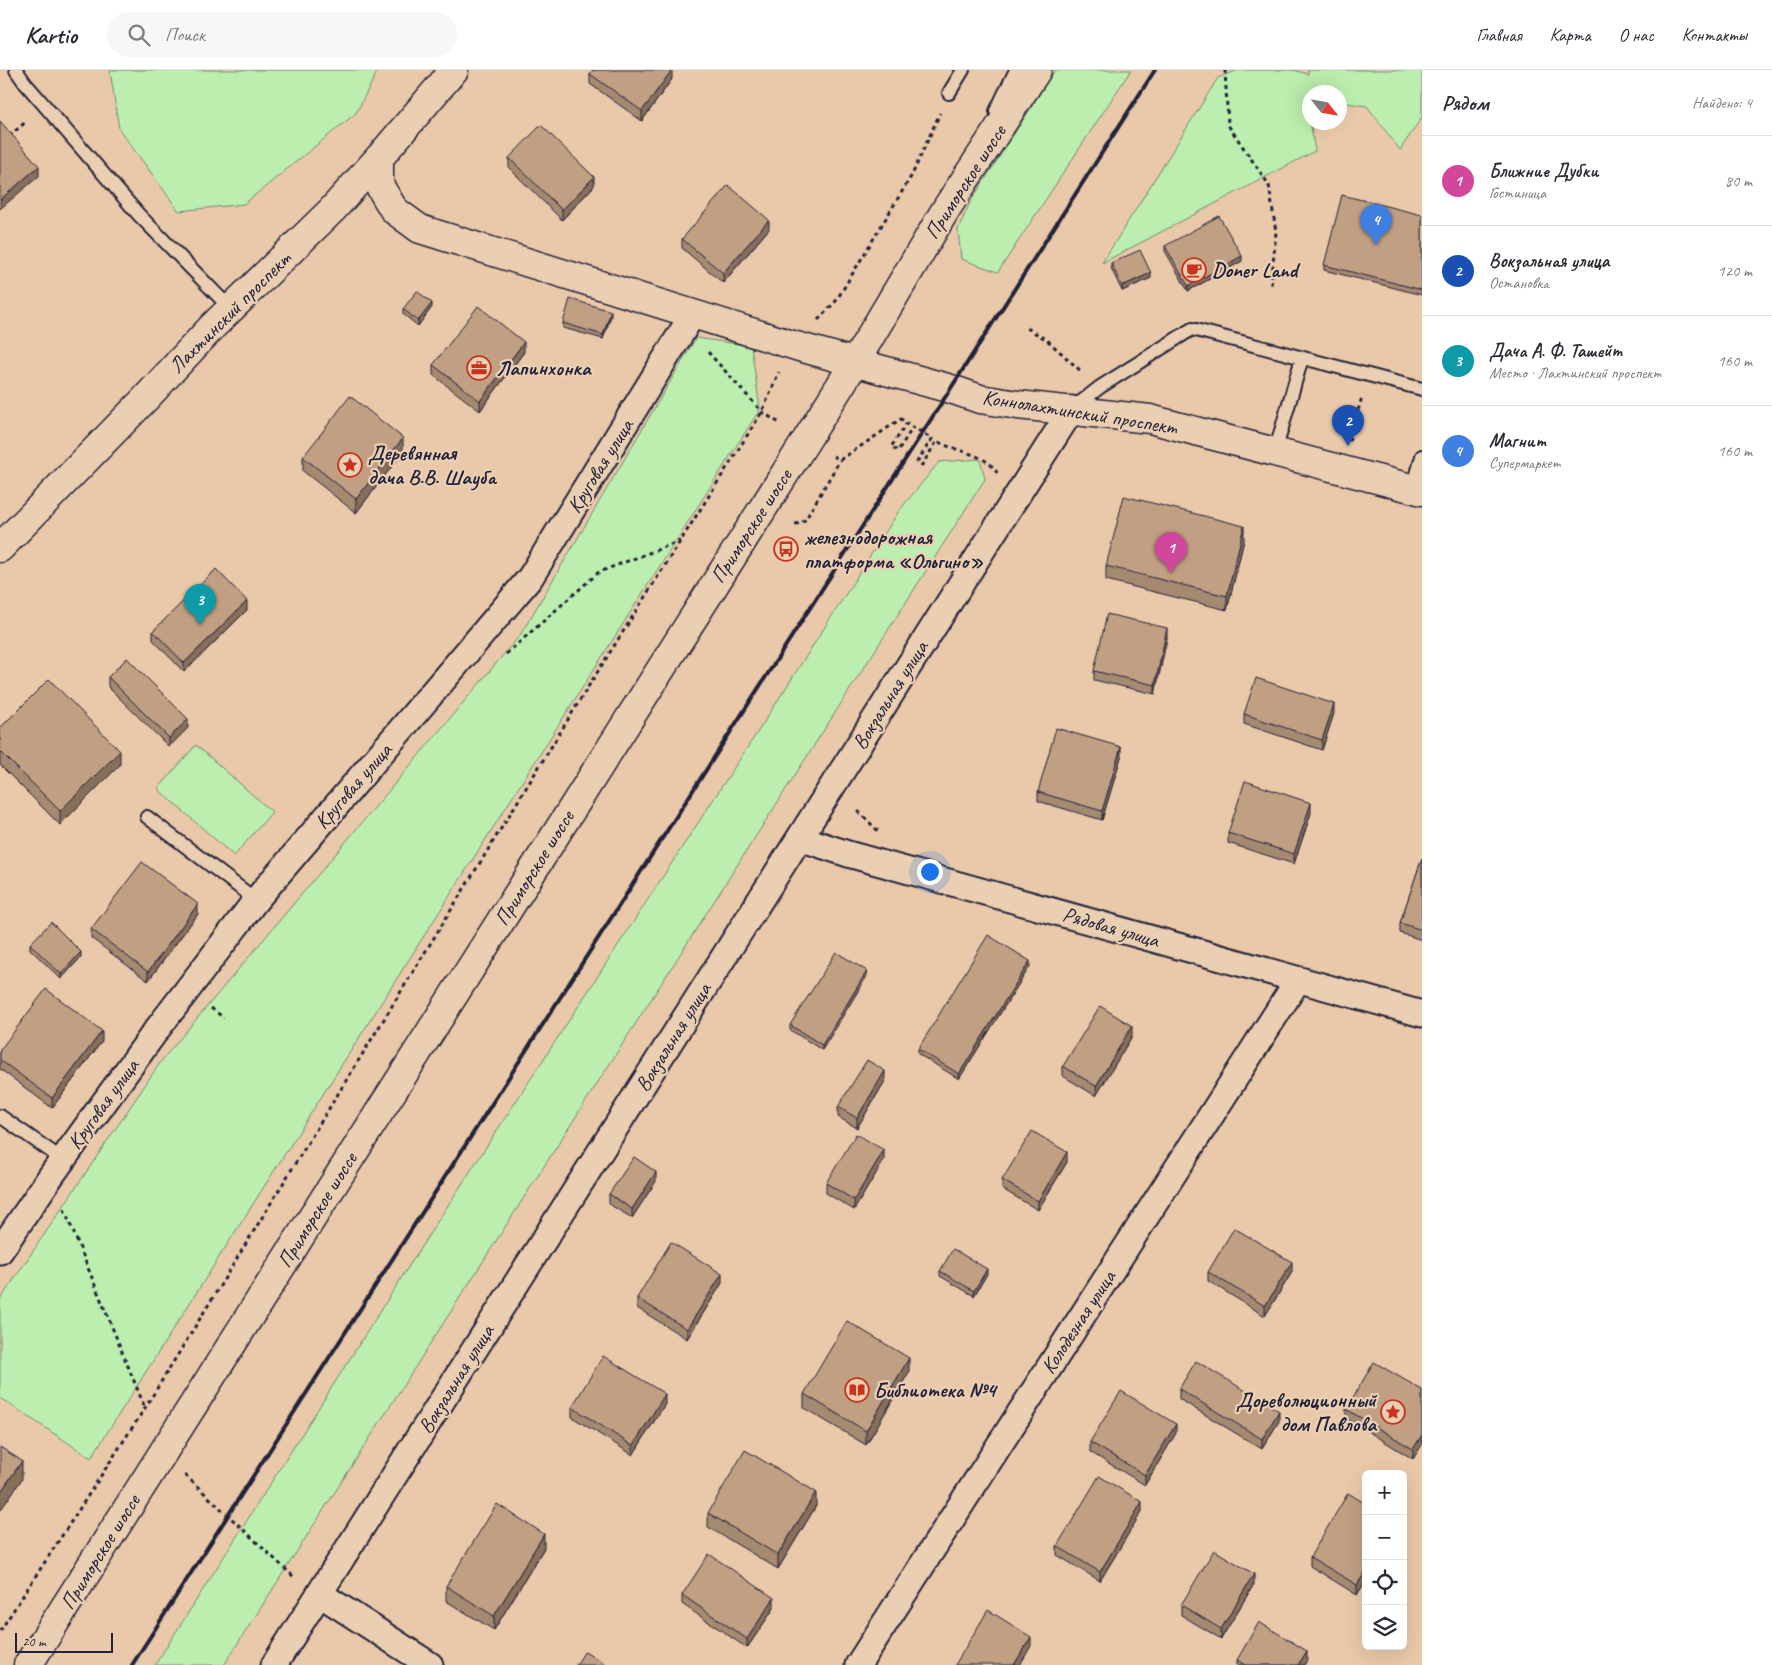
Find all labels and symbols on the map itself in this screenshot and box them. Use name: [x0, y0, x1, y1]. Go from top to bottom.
north arrow: [1302, 85, 1347, 130]
street label: Приморское шоссе: [919, 119, 1012, 244]
pin: 4: [1360, 204, 1392, 245]
street label: Лахтинский проспект: [163, 245, 297, 379]
cafe icon: Doner Land: [1181, 257, 1207, 283]
place label: Doner Land: [1212, 257, 1301, 283]
office icon: Лапинхонка: [466, 355, 492, 381]
place label: Лапинхонка: [496, 355, 592, 381]
street label: Коннолахтинский проспект: [981, 384, 1180, 440]
pin: 2: [1332, 405, 1364, 446]
street label: Круговая улица: [561, 413, 640, 518]
place label: Деревянная дача В.В. Шауба: [368, 440, 498, 491]
place icon: Деревянная дача В.В. Шауба: [337, 452, 363, 478]
street label: Приморское шоссе: [705, 463, 798, 588]
place label: железнодорожная платформа «Ольгино»: [804, 524, 983, 574]
pin: 1: [1155, 532, 1187, 573]
bus stop icon: железнодорожная платформа «Ольгино»: [773, 536, 799, 562]
pin: 3: [184, 584, 216, 625]
street label: Вокзальная улица: [846, 634, 935, 754]
street label: Круговая улица: [309, 736, 399, 834]
street label: Приморское шоссе: [488, 805, 580, 930]
your location: [917, 859, 943, 885]
street label: Рядовая улица: [1060, 901, 1164, 954]
street label: Вокзальная улица: [629, 976, 718, 1096]
street label: Круговая улица: [62, 1052, 146, 1154]
street label: Приморское шоссе: [271, 1147, 363, 1272]
street label: Колодезная улица: [1035, 1264, 1122, 1379]
street label: Вокзальная улица: [412, 1318, 501, 1438]
library icon: Библиотека №4: [844, 1377, 870, 1403]
place label: Библиотека №4: [874, 1377, 998, 1403]
place label: Дореволюционный дом Павлова: [1236, 1387, 1378, 1437]
place icon: Дореволюционный дом Павлова: [1380, 1399, 1406, 1425]
street label: Приморское шоссе: [54, 1489, 146, 1614]
scale bar: [15, 1630, 112, 1653]

